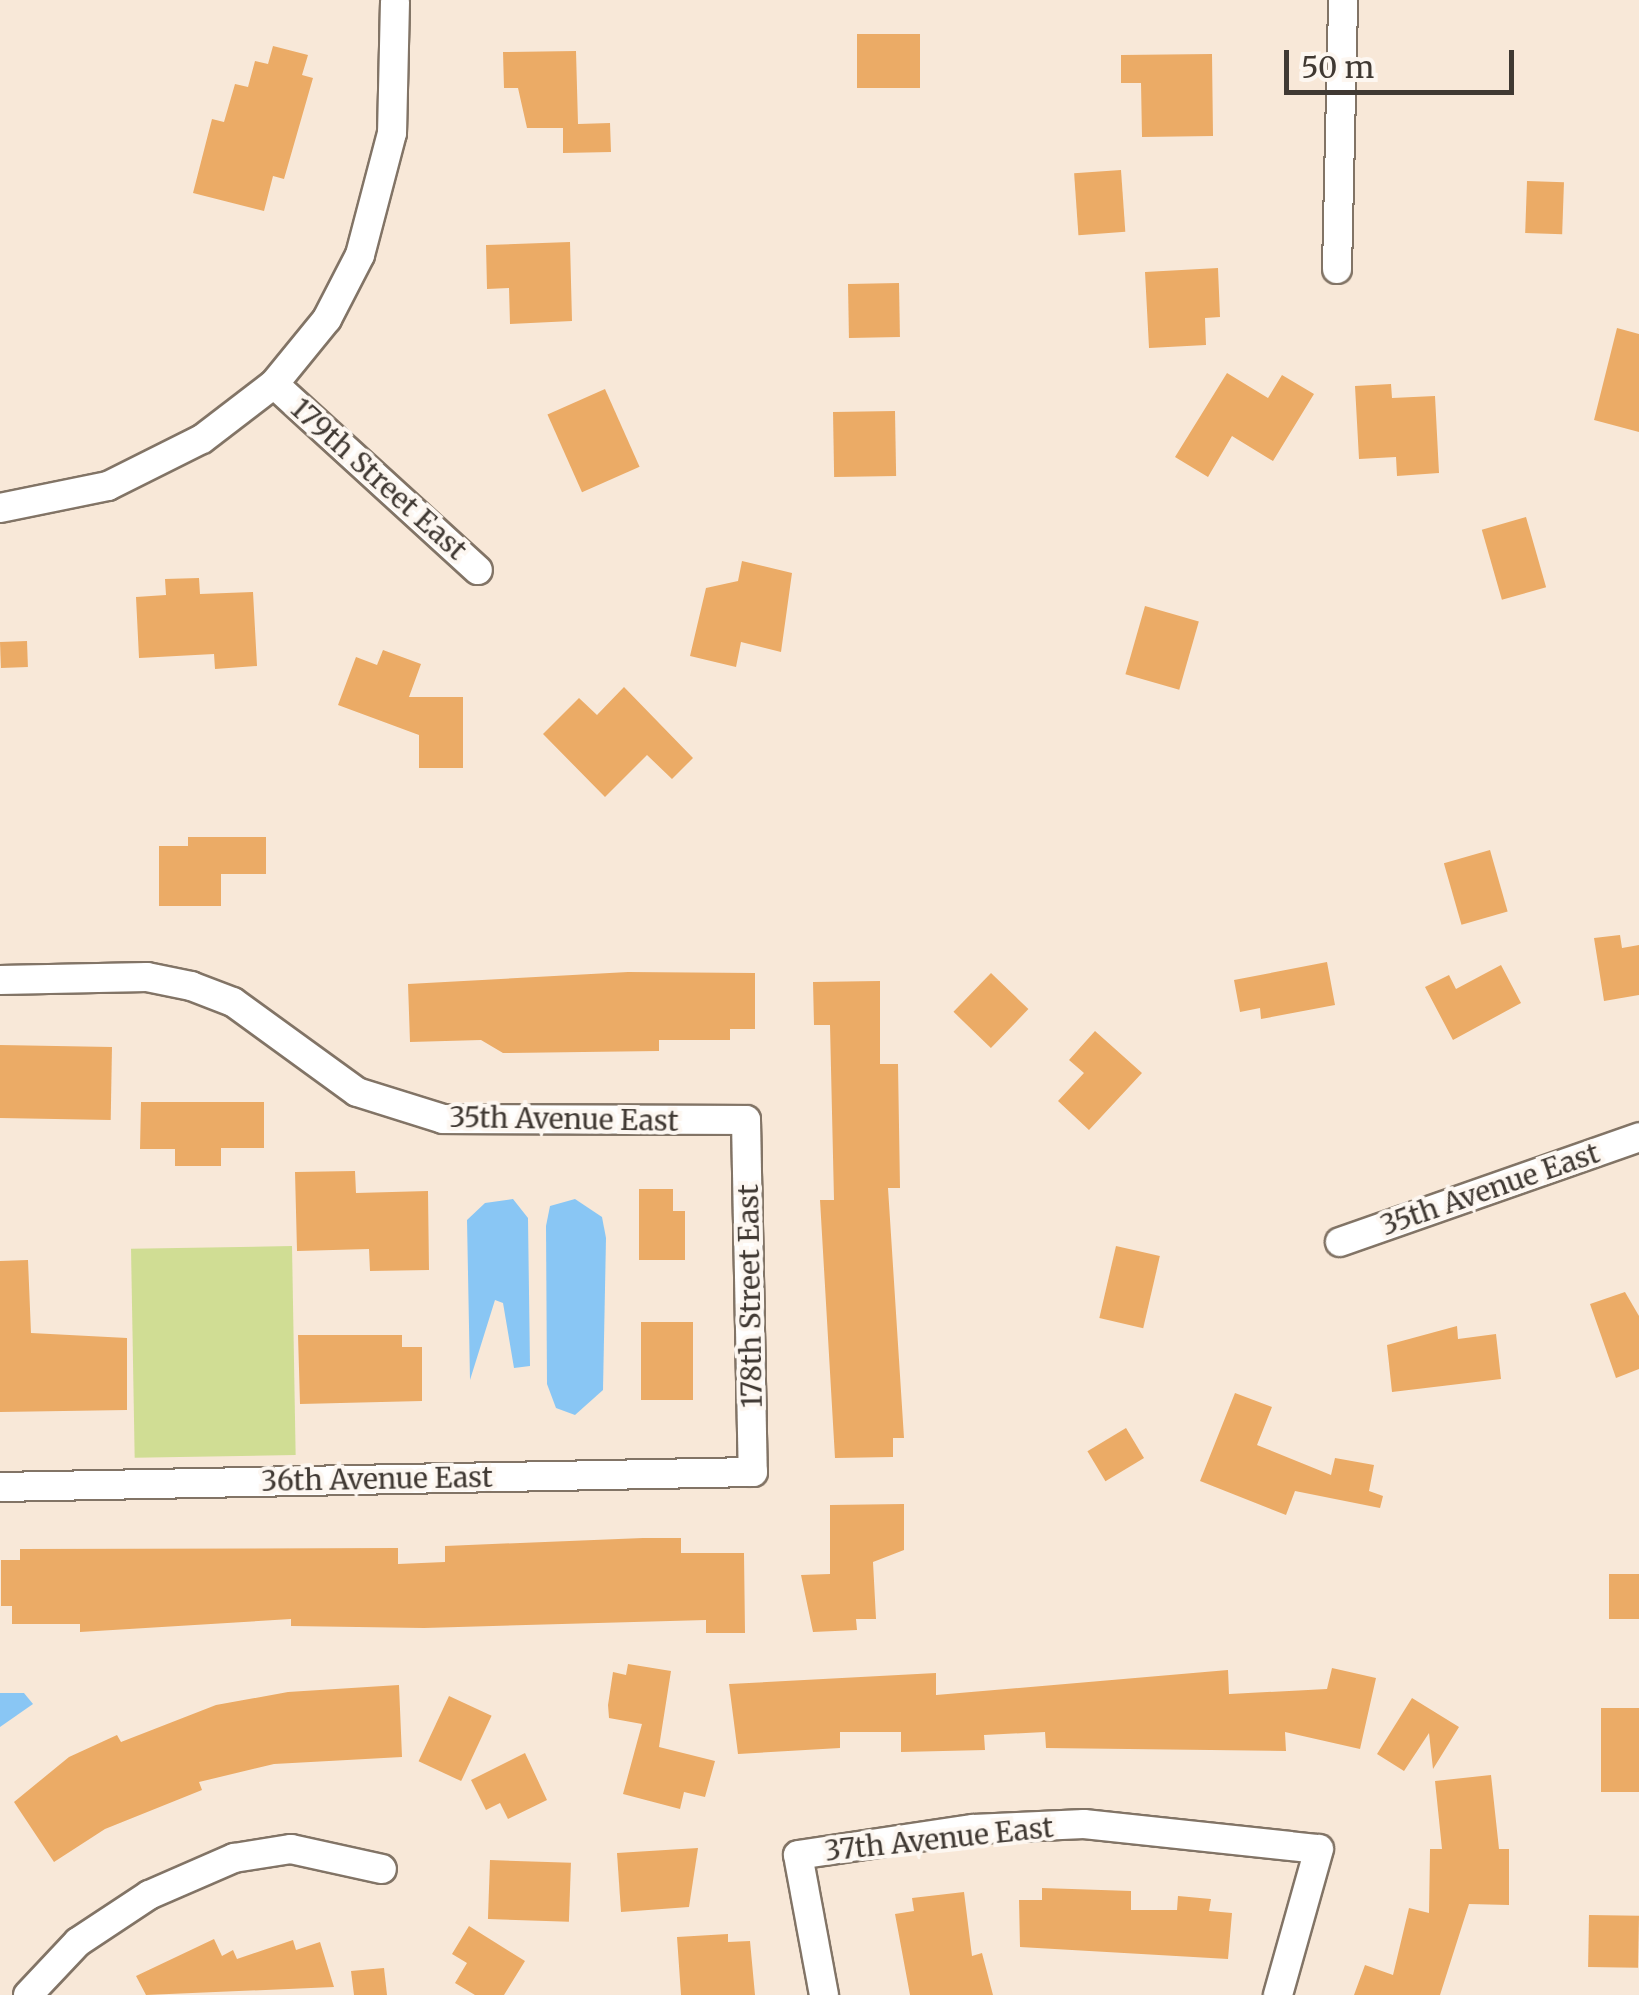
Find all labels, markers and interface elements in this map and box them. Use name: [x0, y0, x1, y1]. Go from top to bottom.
scale bar: [1289, 30, 1519, 92]
text: 50 m: [1301, 48, 1374, 86]
street label: 179th Street East: [284, 391, 474, 567]
street label: 35th Avenue East: [449, 1100, 679, 1138]
street label: 35th Avenue East: [1376, 1136, 1604, 1242]
street label: 178th Street East: [731, 1184, 769, 1408]
street label: 36th Avenue East: [261, 1460, 493, 1498]
street label: 37th Avenue East: [823, 1810, 1055, 1868]

